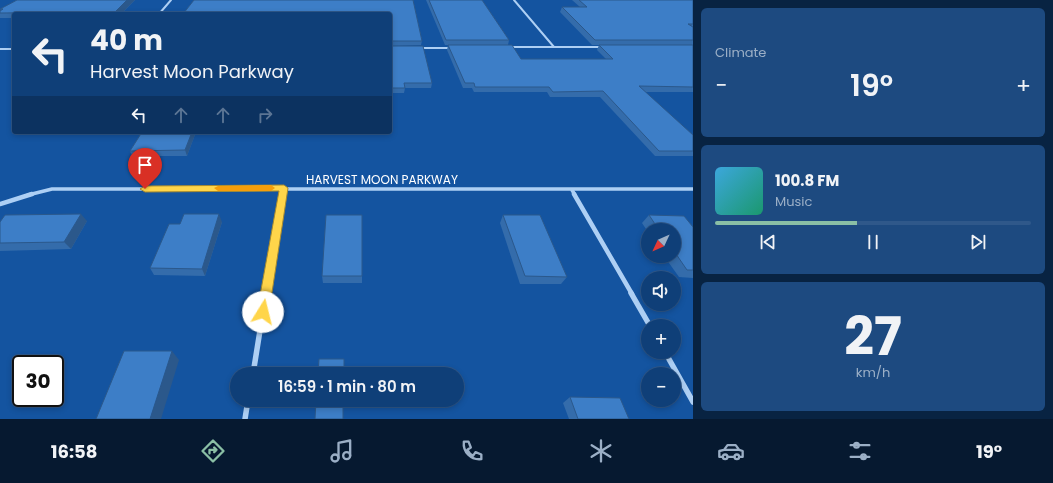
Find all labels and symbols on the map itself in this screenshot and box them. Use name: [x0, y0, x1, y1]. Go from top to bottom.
pin: [128, 148, 162, 189]
street label: HARVEST MOON PARKWAY: [306, 171, 458, 188]
north arrow: [641, 223, 681, 263]
position arrow: [242, 291, 284, 333]
speed limit sign: 30: [12, 355, 64, 407]

